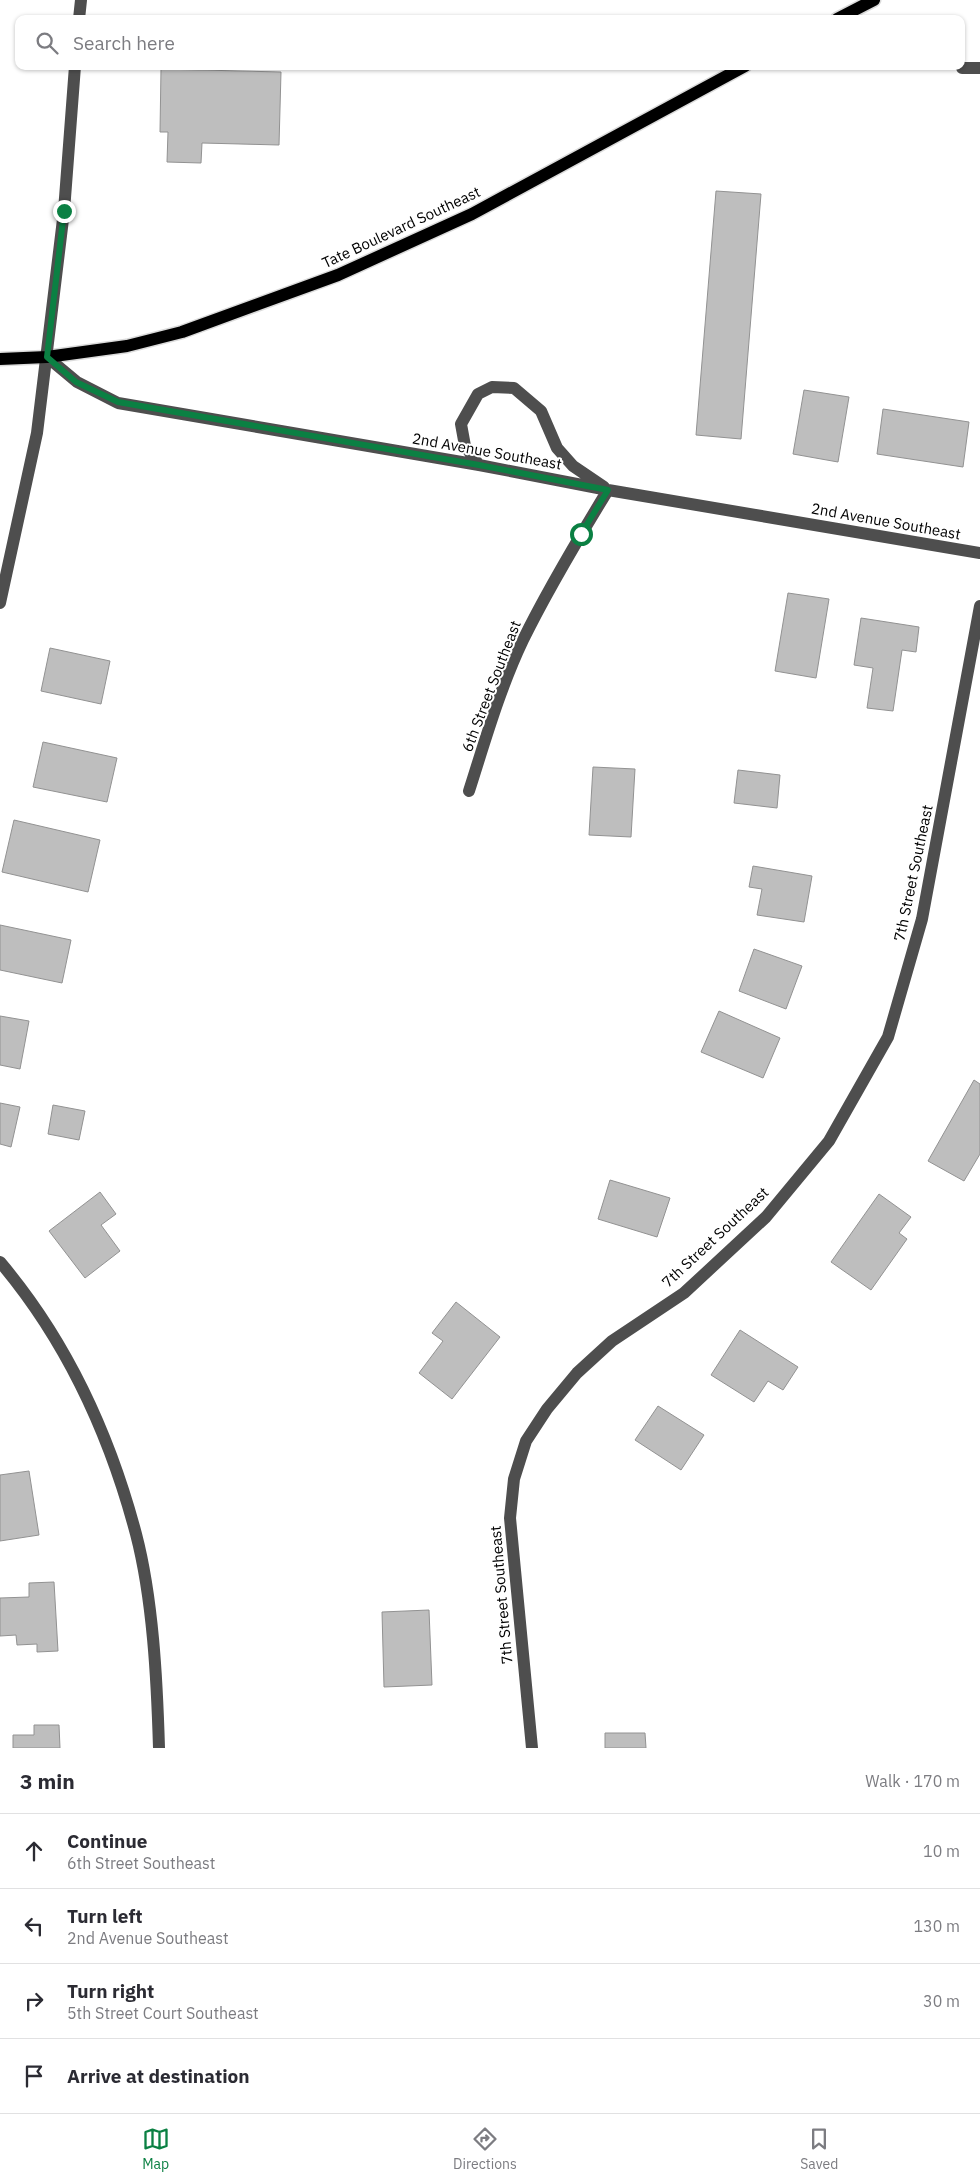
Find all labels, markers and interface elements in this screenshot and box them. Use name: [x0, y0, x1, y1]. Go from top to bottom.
search box: [15, 15, 965, 70]
icon: search: [33, 29, 61, 57]
text: Search here: [73, 31, 175, 55]
street label: Tate Boulevard Southeast: [319, 182, 483, 272]
route end: [53, 200, 76, 223]
street label: 2nd Avenue Southeast: [411, 428, 563, 474]
street label: 2nd Avenue Southeast: [810, 498, 962, 544]
route start: [570, 523, 593, 546]
street label: 6th Street Southeast: [457, 618, 525, 754]
street label: 7th Street Southeast: [889, 803, 937, 943]
street label: 7th Street Southeast: [658, 1183, 772, 1291]
street label: 7th Street Southeast: [485, 1525, 517, 1665]
text: 3 min: [20, 1767, 75, 1795]
text: Walk · 170 m: [865, 1771, 960, 1791]
text: Continue: [67, 1829, 147, 1853]
icon: ahead: [20, 1837, 48, 1865]
text: 10 m: [923, 1841, 960, 1861]
text: 6th Street Southeast: [67, 1853, 215, 1873]
text: Turn left: [67, 1904, 143, 1928]
icon: left: [20, 1912, 48, 1940]
text: 130 m: [913, 1916, 960, 1936]
text: 2nd Avenue Southeast: [67, 1928, 229, 1948]
text: Turn right: [67, 1979, 154, 2003]
icon: right: [20, 1987, 48, 2015]
text: 30 m: [923, 1991, 960, 2011]
text: 5th Street Court Southeast: [67, 2003, 259, 2023]
icon: arrive: [20, 2062, 48, 2090]
text: Arrive at destination: [67, 2064, 250, 2088]
tab: Map: [142, 2125, 170, 2173]
tab: Directions: [453, 2125, 517, 2173]
tab: Saved: [800, 2125, 838, 2173]

